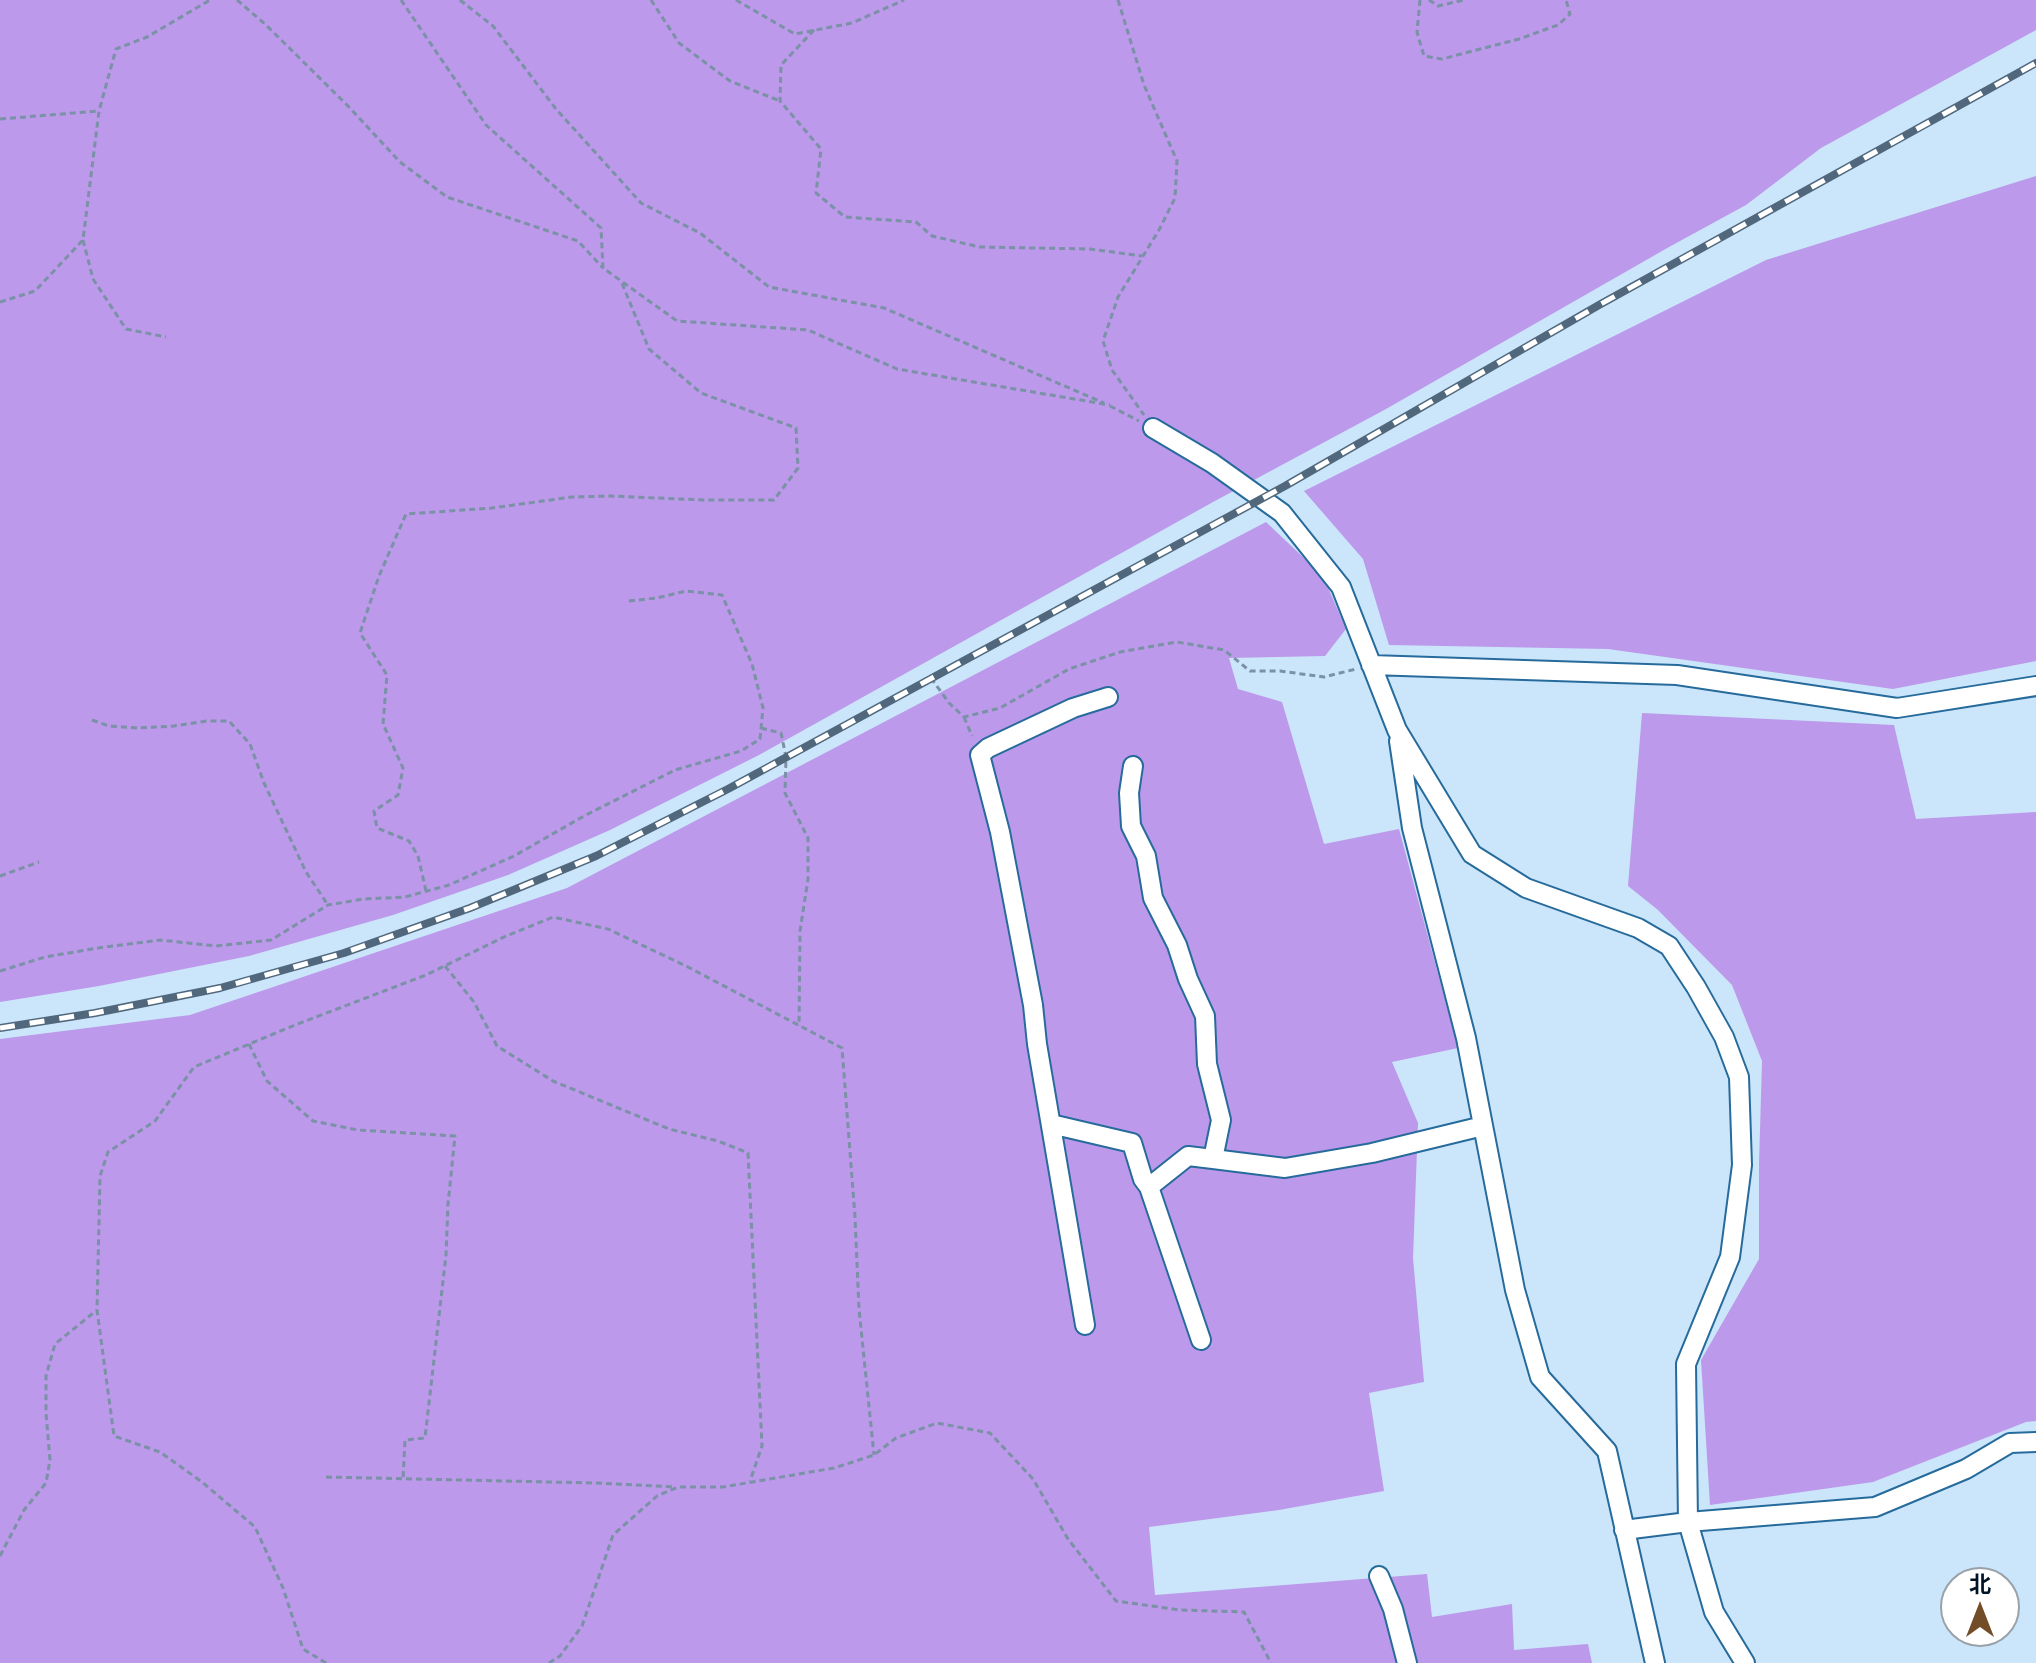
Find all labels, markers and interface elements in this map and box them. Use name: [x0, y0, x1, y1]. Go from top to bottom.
north arrow: [1940, 1567, 2020, 1647]
text: 北: [1969, 1571, 1991, 1598]

